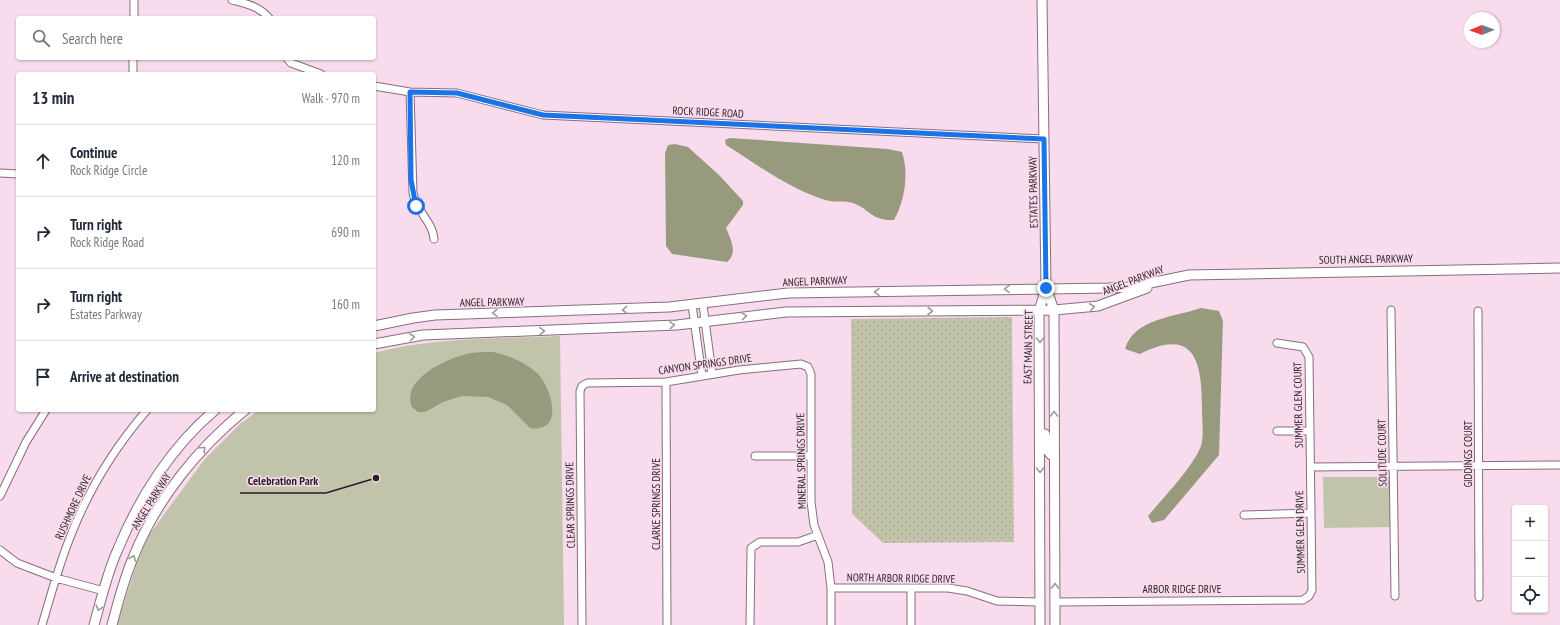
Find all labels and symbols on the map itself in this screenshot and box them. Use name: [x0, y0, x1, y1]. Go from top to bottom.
north arrow: [1464, 12, 1500, 48]
street label: ROCK RIDGE ROAD: [672, 103, 744, 121]
street label: ESTATES PARKWAY: [1025, 156, 1041, 228]
route start: [407, 197, 425, 215]
street label: SOUTH ANGEL PARKWAY: [1319, 251, 1413, 267]
street label: ANGEL PARKWAY: [1100, 262, 1166, 298]
street label: ANGEL PARKWAY: [782, 273, 848, 289]
route end: [1037, 279, 1055, 297]
one-way arrow: [1004, 285, 1010, 293]
one-way arrow: [874, 287, 880, 296]
street label: ANGEL PARKWAY: [460, 294, 524, 310]
one-way arrow: [1089, 302, 1095, 311]
one-way arrow: [622, 305, 628, 314]
one-way arrow: [927, 307, 933, 315]
one-way arrow: [492, 309, 498, 318]
street label: EAST MAIN STREET: [1020, 310, 1036, 384]
one-way arrow: [741, 312, 747, 321]
one-way arrow: [669, 321, 675, 330]
one-way arrow: [539, 327, 545, 335]
one-way arrow: [409, 333, 415, 342]
one-way arrow: [1035, 337, 1044, 343]
street label: CANYON SPRINGS DRIVE: [657, 350, 753, 377]
street label: SUMMER GLEN COURT: [1290, 362, 1306, 448]
one-way arrow: [1050, 411, 1058, 417]
street label: MINERAL SPRINGS DRIVE: [793, 412, 809, 509]
street label: SOLITUDE COURT: [1374, 419, 1390, 487]
street label: GIDDINGS COURT: [1461, 421, 1475, 487]
one-way arrow: [198, 446, 205, 454]
street label: CLARKE SPRINGS DRIVE: [649, 458, 663, 550]
street label: CLEAR SPRINGS DRIVE: [562, 461, 578, 548]
one-way arrow: [1036, 467, 1044, 473]
callout: Celebration Park: [240, 469, 326, 493]
street label: ANGEL PARKWAY: [128, 470, 174, 532]
street label: RUSHMORE DRIVE: [52, 472, 94, 542]
text: Celebration Park: [248, 473, 318, 488]
street label: SUMMER GLEN DRIVE: [1292, 490, 1308, 574]
one-way arrow: [128, 555, 136, 563]
street label: NORTH ARBOR RIDGE DRIVE: [847, 570, 956, 586]
street label: ARBOR RIDGE DRIVE: [1143, 582, 1222, 596]
one-way arrow: [1051, 583, 1059, 589]
one-way arrow: [95, 604, 104, 611]

